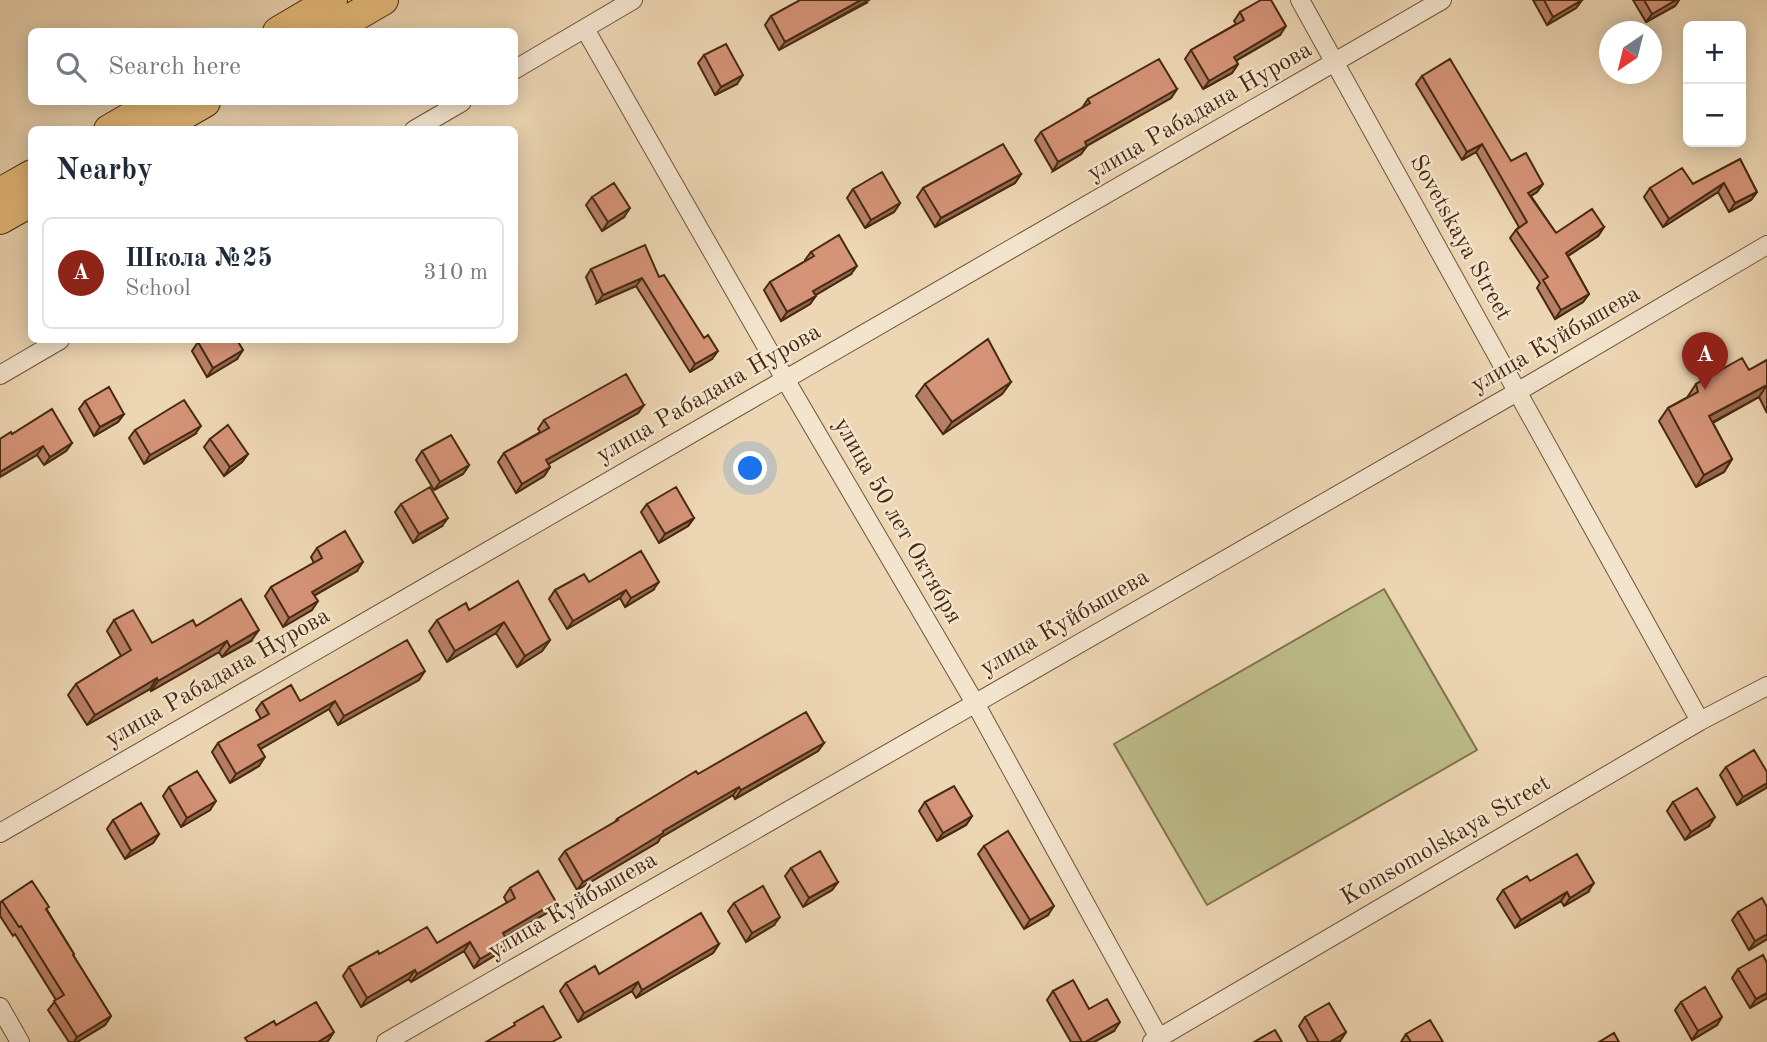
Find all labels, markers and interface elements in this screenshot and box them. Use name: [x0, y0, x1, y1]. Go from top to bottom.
north arrow: [1599, 21, 1662, 84]
map controls: [1683, 21, 1746, 147]
button: +: [1683, 21, 1746, 84]
search box: [28, 28, 518, 105]
street label: улица Рабадана Нурова: [1084, 38, 1316, 186]
icon: search: [52, 48, 90, 86]
text: Search here: [108, 54, 241, 80]
button: −: [1683, 84, 1746, 147]
street label: Sovetskaya Street: [1405, 151, 1515, 325]
text: Nearby: [56, 156, 153, 186]
text: Школа №25: [125, 246, 272, 272]
text: A: [72, 261, 90, 284]
text: 310 m: [423, 261, 488, 284]
text: School: [125, 277, 191, 300]
street label: улица Куйбышева: [1468, 282, 1645, 398]
street label: улица Рабадана Нурова: [593, 320, 825, 468]
pin: A: [1682, 332, 1728, 390]
street label: улица 50 лет Октября: [828, 414, 966, 628]
your location: [733, 451, 767, 485]
street label: улица Куйбышева: [977, 565, 1154, 681]
street label: улица Рабадана Нурова: [102, 604, 334, 752]
street label: Komsomolskaya Street: [1337, 771, 1555, 911]
street label: улица Куйбышева: [485, 848, 662, 964]

